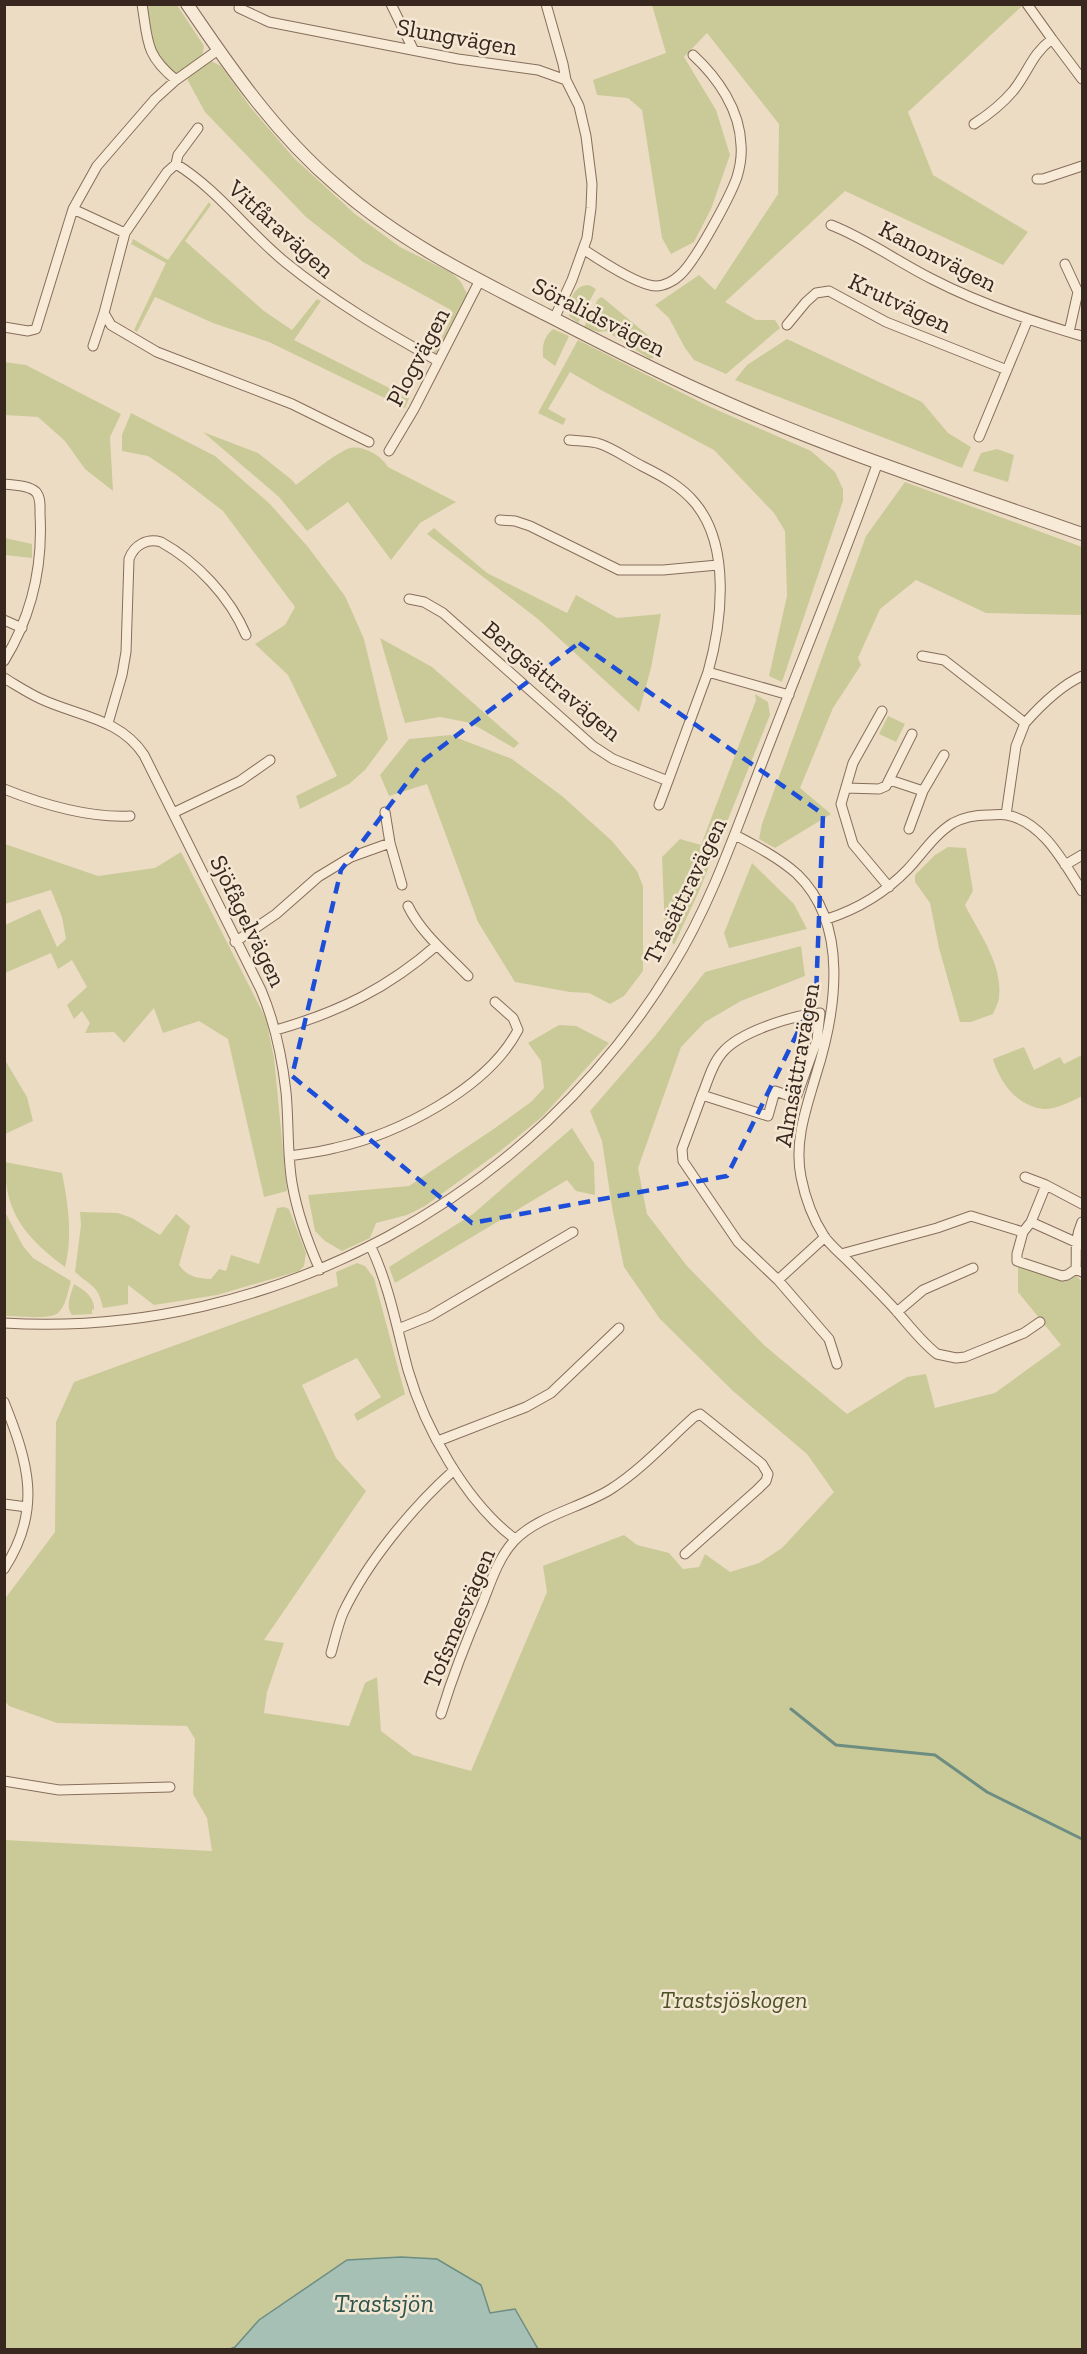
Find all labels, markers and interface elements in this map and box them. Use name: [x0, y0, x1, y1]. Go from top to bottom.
street label: Slungvägen: [395, 12, 520, 61]
street label: Vitfåravägen: [221, 173, 341, 284]
street label: Kanonvägen: [875, 214, 1002, 298]
street label: Krutvägen: [844, 266, 956, 339]
street label: Söralidsvägen: [528, 271, 671, 363]
street label: Plogvägen: [379, 302, 456, 411]
street label: Bergsättravägen: [477, 614, 628, 747]
street label: Tråsättravägen: [637, 813, 733, 969]
street label: Sjöfågelvägen: [204, 850, 293, 992]
street label: Almsättravägen: [768, 981, 825, 1149]
street label: Tofsmesvägen: [416, 1544, 501, 1692]
park label: Trastsjöskogen: [660, 1985, 808, 2014]
water label: Trastsjön: [334, 2287, 434, 2319]

